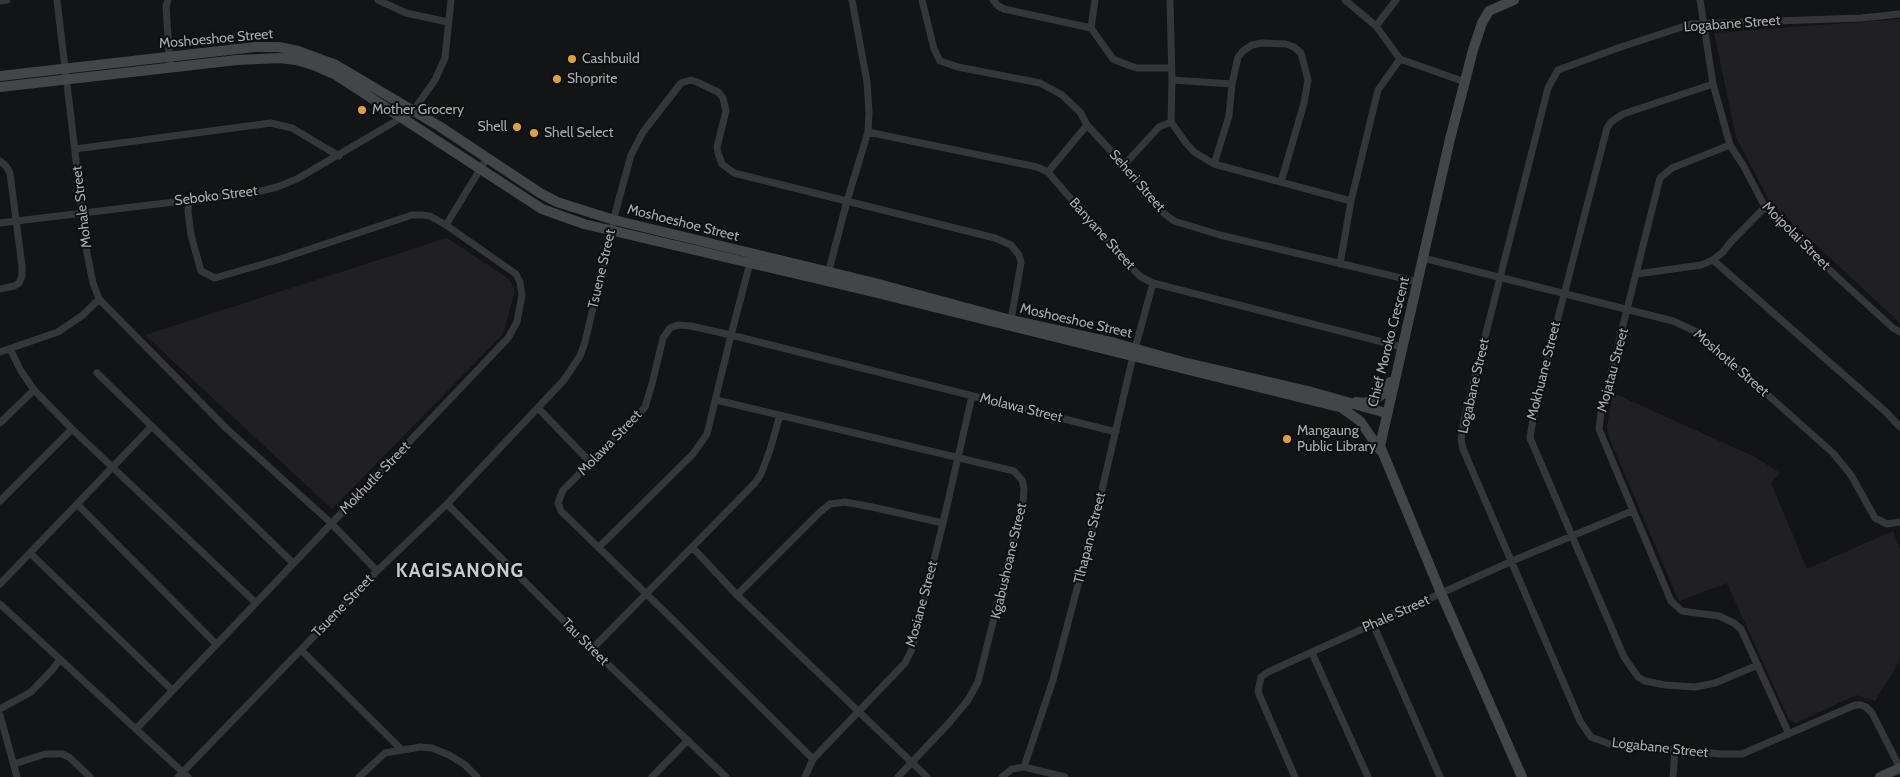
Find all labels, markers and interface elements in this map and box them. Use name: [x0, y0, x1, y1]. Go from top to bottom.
street label: Logabane Street: [1683, 12, 1781, 36]
street label: Moshoeshoe Street: [158, 26, 274, 52]
place label: Cashbuild: [582, 51, 640, 67]
marker: Cashbuild: [566, 53, 578, 65]
place label: Shoprite: [567, 71, 617, 87]
marker: Shoprite: [551, 73, 563, 85]
place label: Mother Grocery: [372, 102, 464, 118]
marker: Mother Grocery: [356, 104, 368, 116]
place label: Shell: [478, 119, 507, 135]
marker: Shell: [511, 121, 523, 133]
place label: Shell Select: [544, 125, 613, 141]
marker: Shell Select: [528, 127, 540, 139]
street label: Seheri Street: [1106, 147, 1168, 215]
street label: Mohale Street: [69, 165, 95, 249]
street label: Seboko Street: [173, 183, 259, 209]
street label: Banyane Street: [1065, 195, 1139, 273]
street label: Moipolai Street: [1758, 198, 1834, 274]
street label: Moshoeshoe Street: [625, 201, 741, 245]
street label: Tsuene Street: [585, 228, 619, 310]
street label: Chief Moroko Crescent: [1365, 275, 1413, 409]
street label: Moshoeshoe Street: [1018, 300, 1134, 342]
street label: Mokhuane Street: [1524, 320, 1564, 422]
street label: Mojatau Street: [1594, 326, 1632, 414]
street label: Moshotle Street: [1690, 326, 1772, 400]
street label: Logabane Street: [1455, 337, 1493, 435]
street label: Molawa Street: [978, 390, 1064, 426]
street label: Molawa Street: [575, 407, 645, 479]
place label: Mangaung Public Library: [1297, 423, 1376, 456]
marker: Mangaung Public Library: [1281, 433, 1293, 445]
street label: Mokhutle Street: [336, 438, 414, 518]
street label: Tlhapane Street: [1071, 491, 1109, 585]
street label: Kgabushoane Street: [987, 501, 1031, 621]
street label: Mosiane Street: [902, 559, 942, 649]
district label: KAGISANONG: [395, 560, 525, 582]
street label: Tsuene Street: [309, 571, 377, 641]
street label: Phale Street: [1360, 592, 1432, 636]
street label: Tau Street: [558, 615, 612, 669]
street label: Logabane Street: [1611, 735, 1709, 761]

